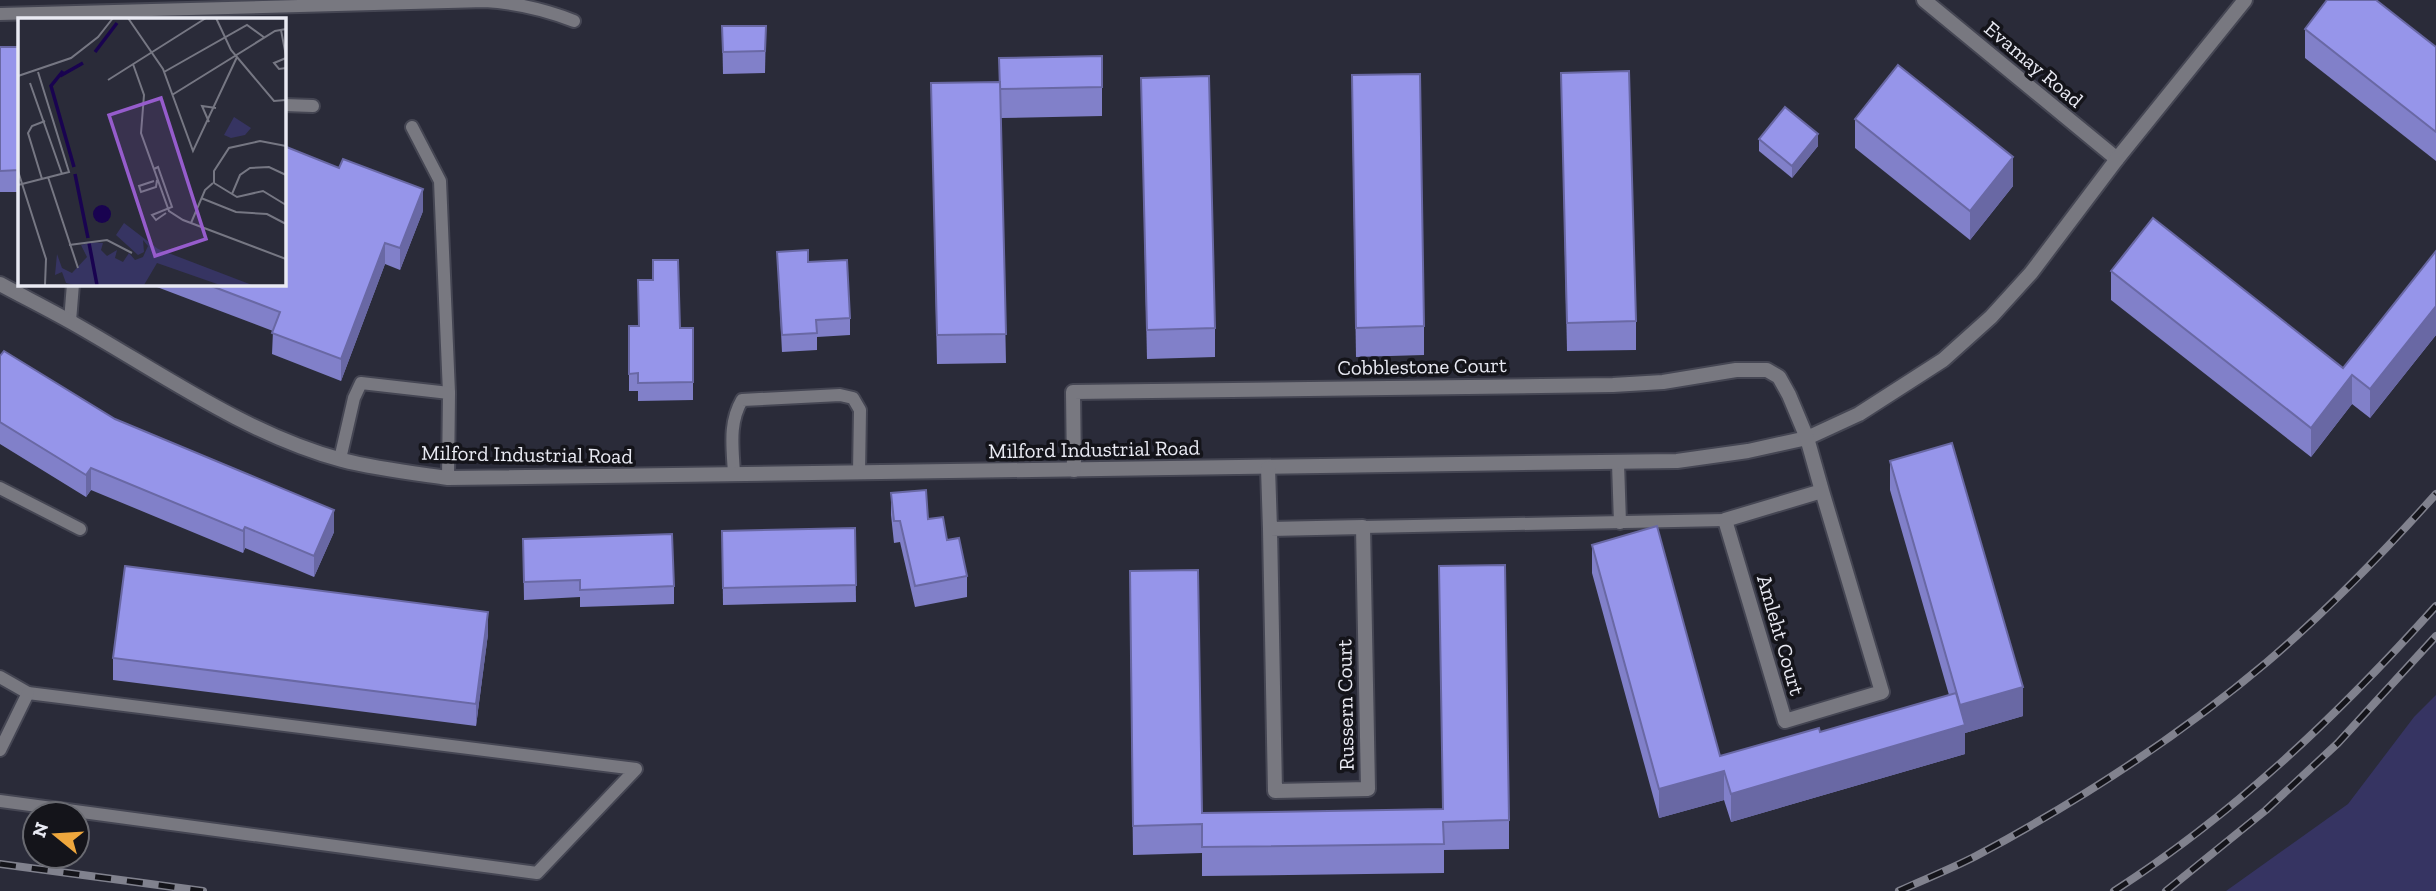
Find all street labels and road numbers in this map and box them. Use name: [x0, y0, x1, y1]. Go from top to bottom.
street label: Evamay Road: [1980, 15, 2089, 113]
street label: Cobblestone Court: [1337, 352, 1507, 380]
street label: Milford Industrial Road: [988, 435, 1201, 463]
street label: Milford Industrial Road: [421, 440, 634, 468]
street label: Amleht Court: [1752, 572, 1810, 698]
street label: Russern Court: [1331, 639, 1359, 771]

